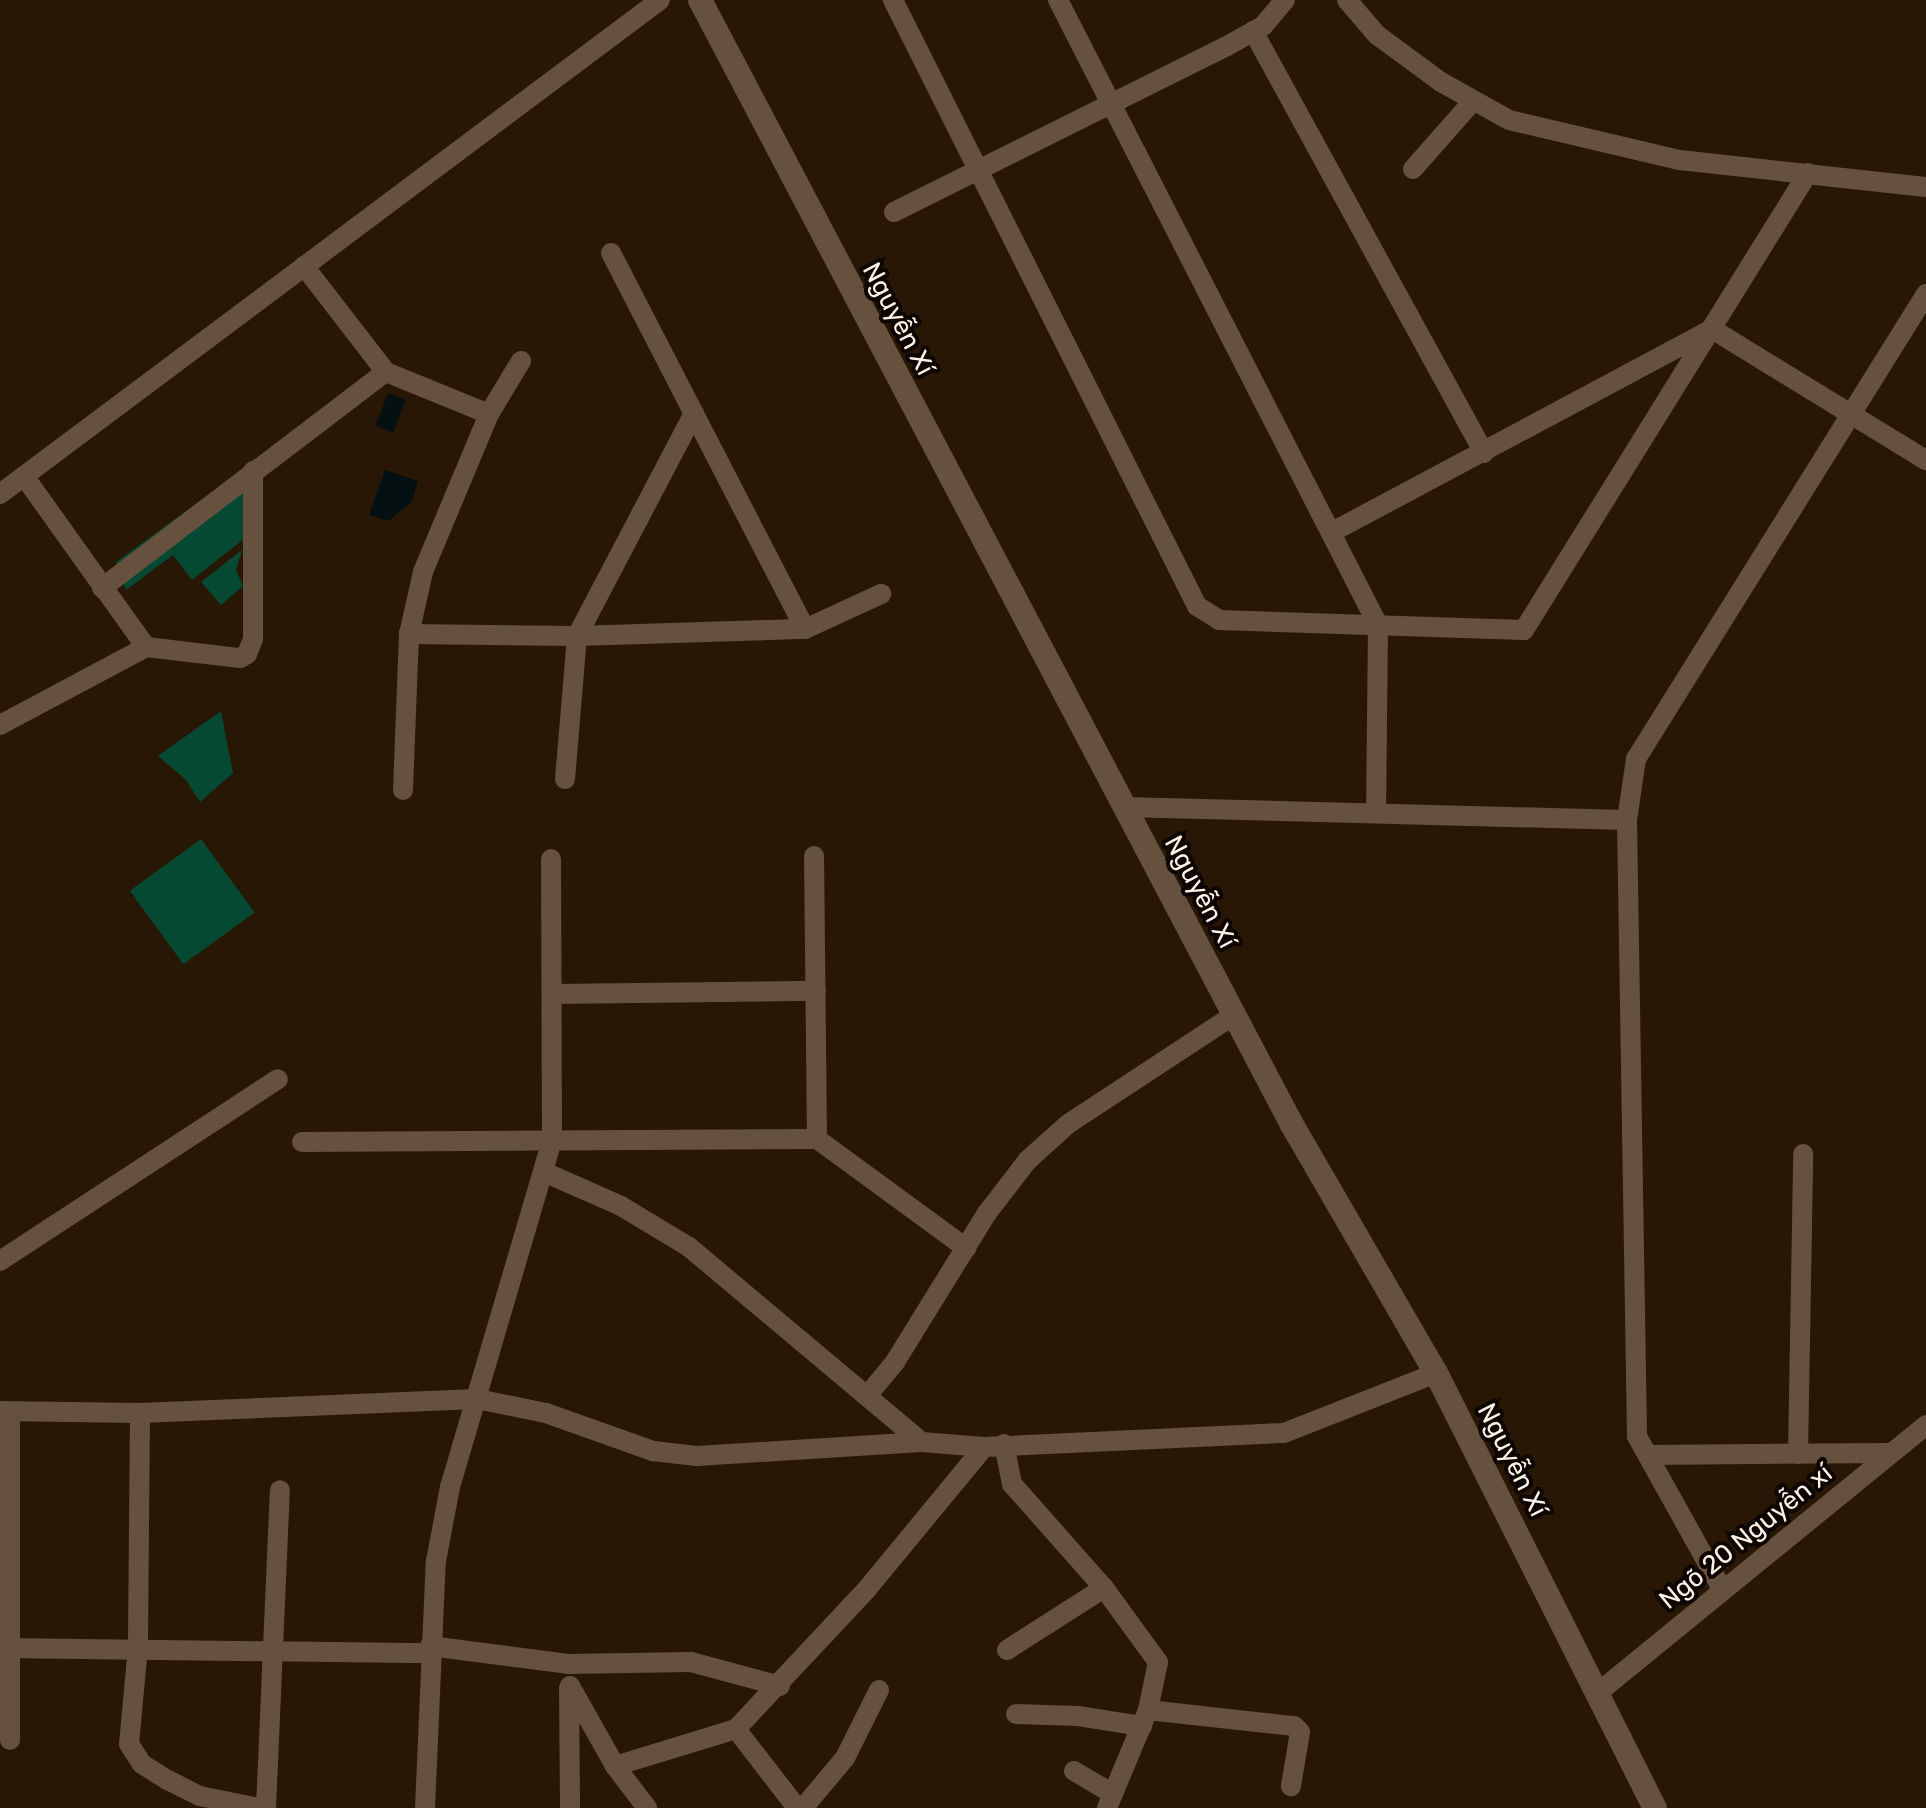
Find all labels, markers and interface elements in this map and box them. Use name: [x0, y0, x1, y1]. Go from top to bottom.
street label: Nguyễn Xí: [855, 258, 941, 380]
street label: Nguyễn Xí: [1157, 831, 1243, 953]
street label: Nguyễn Xí: [1470, 1398, 1554, 1522]
street label: Ngõ 20 Nguyễn xí: [1653, 1458, 1839, 1616]

